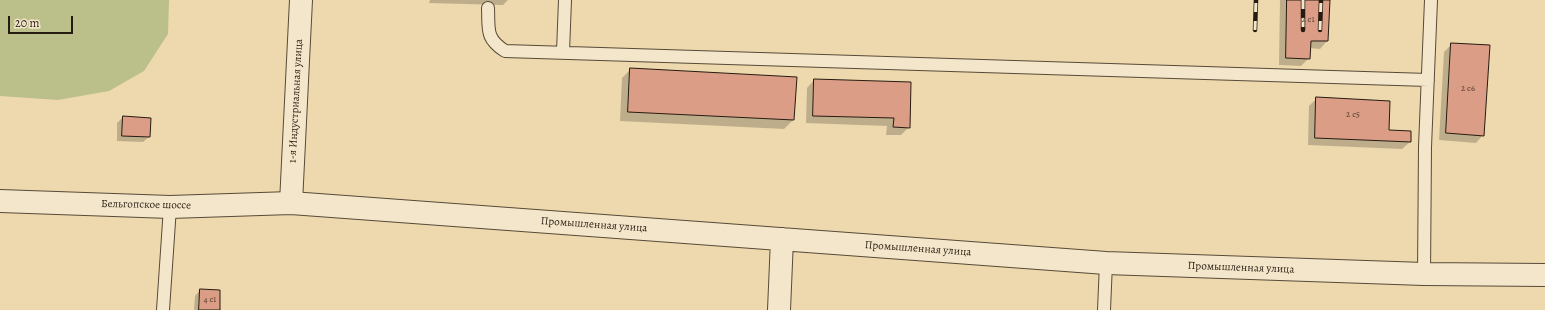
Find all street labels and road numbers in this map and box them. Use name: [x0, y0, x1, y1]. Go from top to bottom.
street label: 1-я Индустриальная улица: [286, 39, 306, 163]
street label: Бельгопское шоссе: [101, 198, 191, 212]
street label: Промышленная улица: [540, 215, 648, 235]
street label: Промышленная улица: [864, 239, 972, 259]
street label: Промышленная улица: [1187, 260, 1295, 276]

